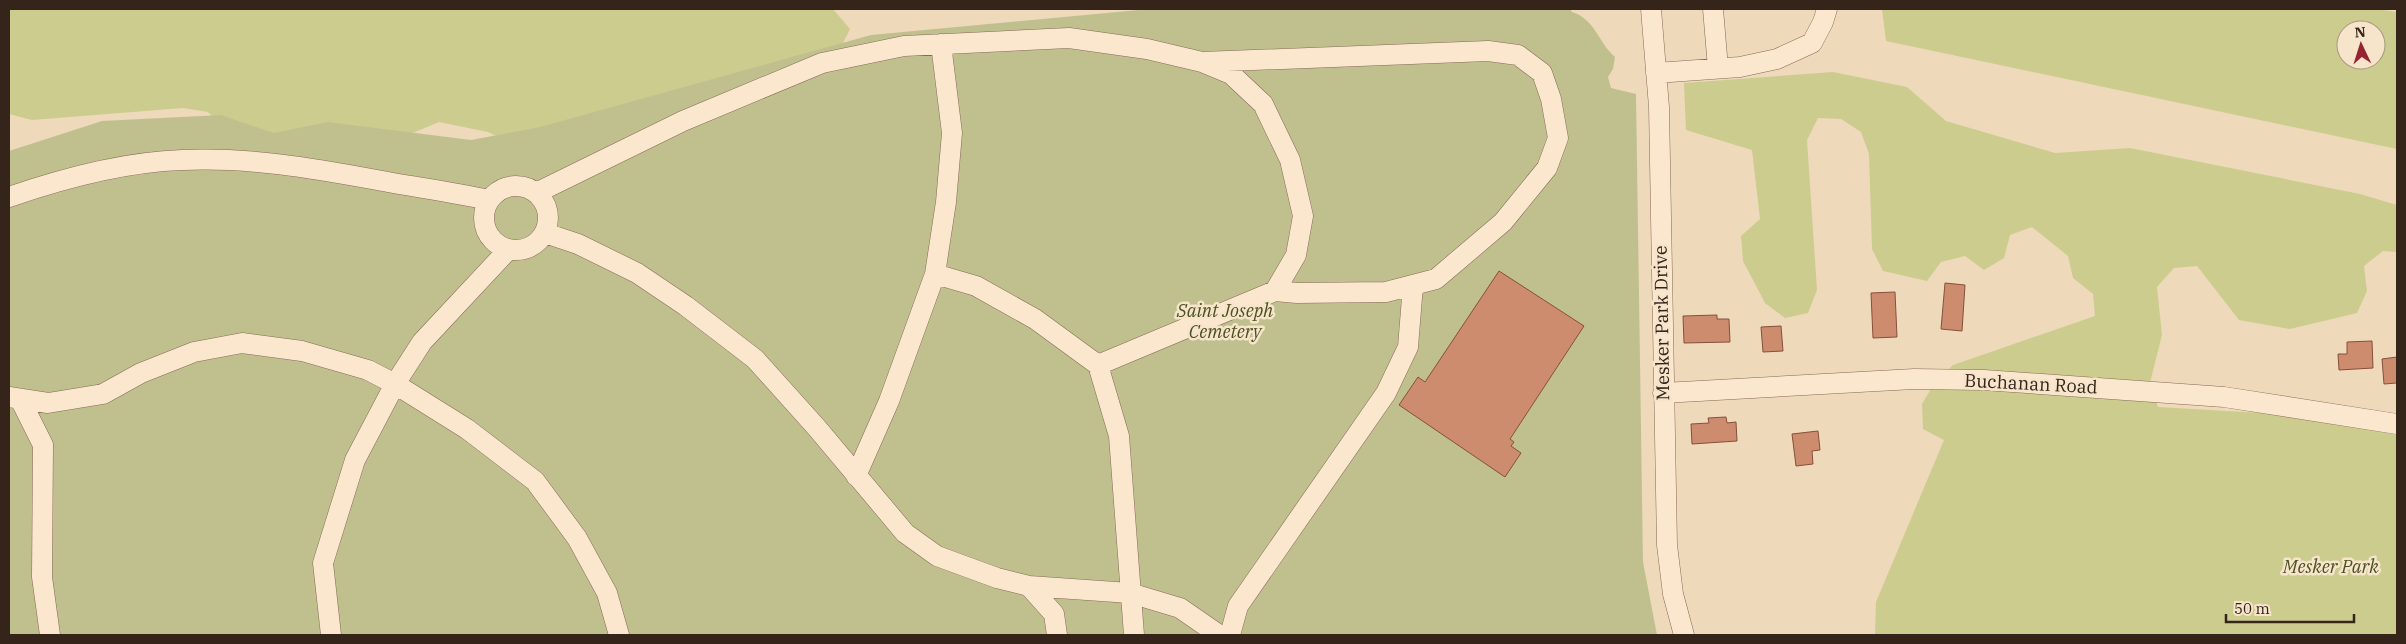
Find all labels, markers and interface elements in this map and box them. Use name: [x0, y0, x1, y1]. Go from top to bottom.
north arrow: [2336, 20, 2386, 70]
text: N: [2354, 23, 2366, 41]
street label: Mesker Park Drive: [1649, 245, 1674, 401]
park label: Saint Joseph Cemetery: [1176, 299, 1273, 343]
street label: Buchanan Road: [1964, 369, 2098, 398]
park label: Mesker Park: [2282, 555, 2379, 578]
scale bar: [2226, 592, 2354, 624]
text: 50 m: [2234, 599, 2270, 618]

